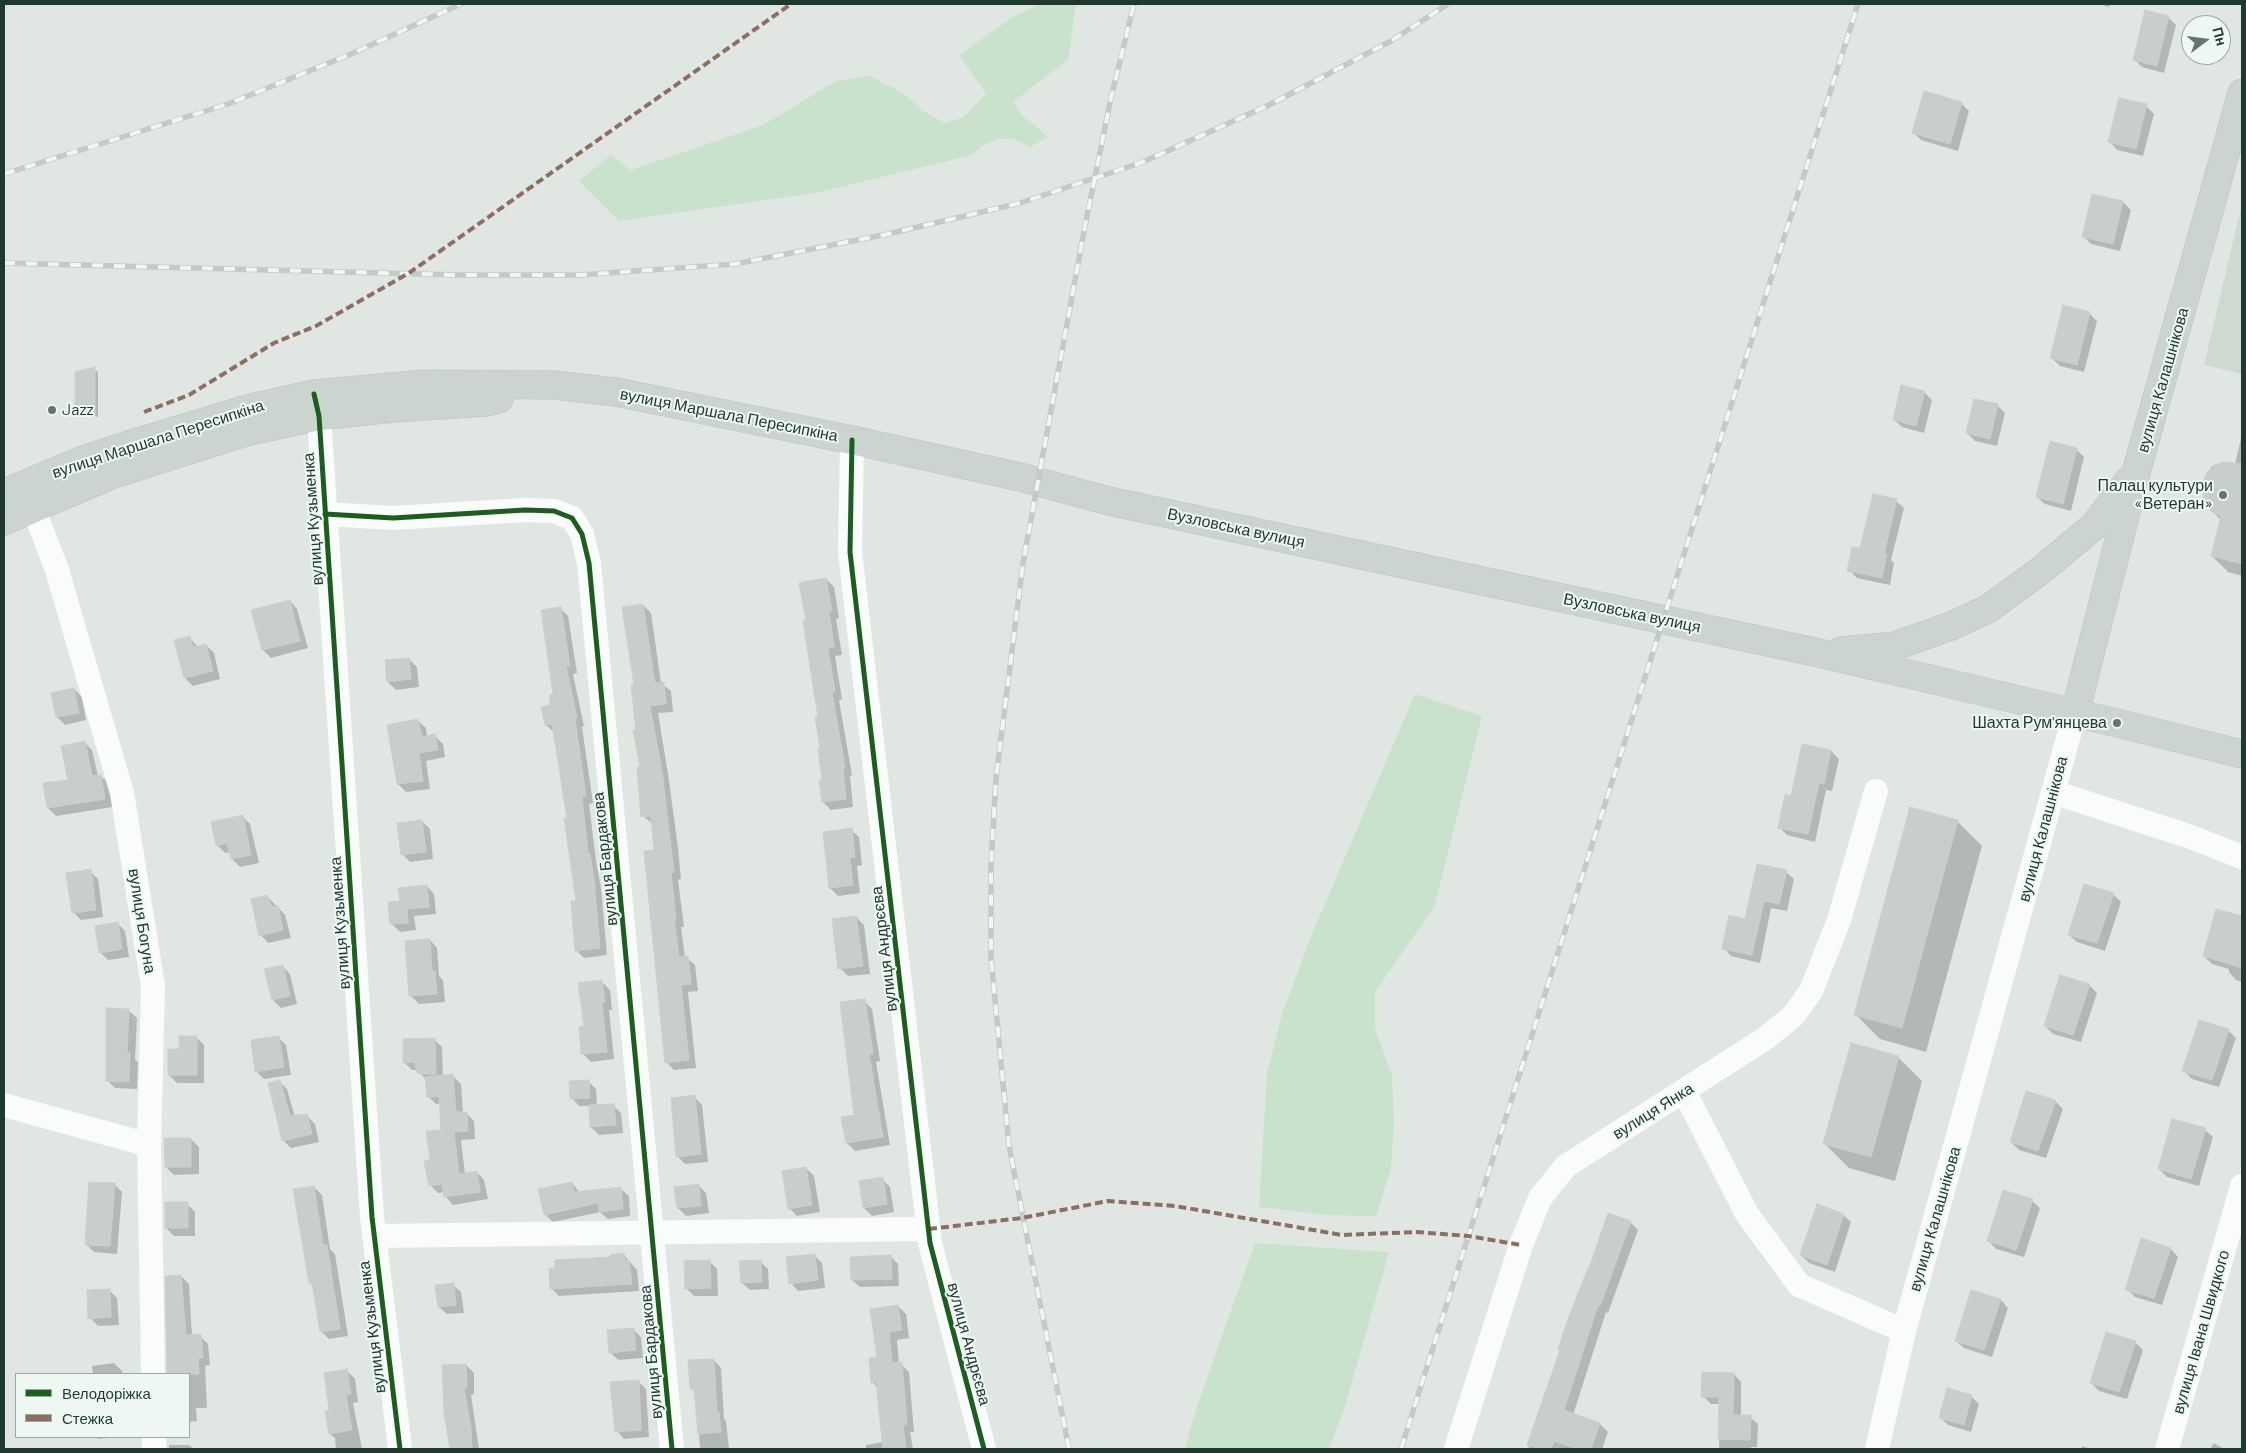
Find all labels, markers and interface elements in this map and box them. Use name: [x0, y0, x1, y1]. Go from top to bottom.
north arrow: [2181, 15, 2231, 65]
text: Пн: [2209, 25, 2231, 47]
street label: вулиця Калашнікова: [2133, 305, 2193, 455]
street label: вулиця Маршала Пересипкіна: [618, 384, 840, 446]
street label: вулиця Маршала Пересипкіна: [50, 396, 266, 482]
place label: Jazz: [62, 400, 94, 420]
marker: Jazz: [46, 404, 58, 416]
street label: вулиця Кузьменка: [299, 452, 327, 586]
place label: Палац культури «Ветеран»: [2098, 476, 2213, 514]
marker: Палац культури «Ветеран»: [2217, 489, 2229, 501]
street label: Вузловська вулиця: [1166, 504, 1306, 552]
street label: Вузловська вулиця: [1562, 589, 1702, 637]
place label: Шахта Рум'янцева: [1972, 713, 2107, 733]
marker: Шахта Рум'янцева: [2111, 717, 2123, 729]
street label: вулиця Калашнікова: [2014, 754, 2072, 904]
street label: вулиця Бардакова: [588, 791, 622, 927]
street label: вулиця Кузьменка: [326, 856, 354, 990]
street label: вулиця Богуна: [124, 867, 160, 975]
street label: вулиця Андрєєва: [867, 885, 901, 1013]
street label: вулиця Янка: [1609, 1079, 1697, 1143]
street label: вулиця Калашнікова: [1905, 1144, 1965, 1294]
street label: вулиця Івана Швидкого: [2168, 1248, 2234, 1416]
street label: вулиця Кузьменка: [354, 1260, 390, 1394]
street label: вулиця Андрєєва: [943, 1280, 995, 1408]
street label: вулиця Бардакова: [636, 1284, 666, 1420]
legend: [15, 1373, 190, 1438]
text: Велодоріжка: [62, 1384, 151, 1402]
text: Стежка: [62, 1409, 113, 1427]

